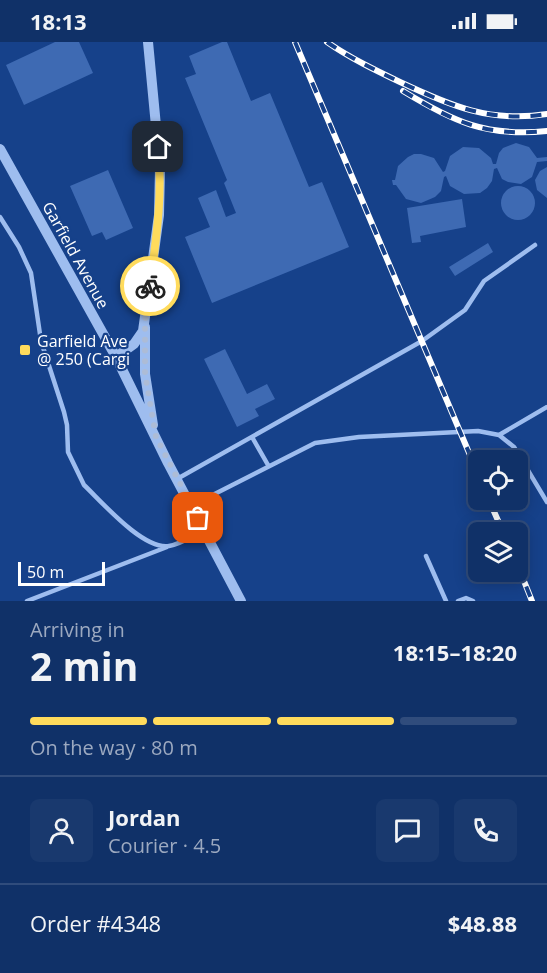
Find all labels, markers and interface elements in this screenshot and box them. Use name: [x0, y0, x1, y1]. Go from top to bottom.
text: 18:13: [30, 6, 87, 36]
pin: [132, 121, 183, 172]
icon: home: [141, 130, 174, 163]
street label: Garfield Avenue: [37, 198, 115, 312]
courier: [120, 256, 180, 316]
icon: bike: [134, 270, 167, 303]
place label: Garfield Ave @ 250 (Cargi: [37, 330, 130, 370]
marker: Garfield Ave @ 250 (Cargi: [18, 343, 32, 357]
map controls: [468, 450, 528, 582]
button: locate: [468, 450, 528, 510]
pin: [172, 492, 223, 543]
icon: bag: [181, 501, 214, 534]
button: layers: [468, 522, 528, 582]
scale bar: [18, 559, 105, 586]
text: 50 m: [27, 561, 64, 583]
text: Arriving in: [30, 616, 125, 643]
text: 18:15–18:20: [393, 637, 517, 667]
text: 2 min: [30, 639, 138, 692]
text: On the way · 80 m: [30, 734, 198, 761]
button: person: [30, 799, 93, 862]
button: chat: [376, 799, 439, 862]
button: phone: [454, 799, 517, 862]
text: Jordan: [108, 802, 181, 832]
text: Courier · 4.5: [108, 832, 221, 859]
text: Order #4348: [30, 908, 161, 938]
text: $48.88: [448, 908, 517, 938]

